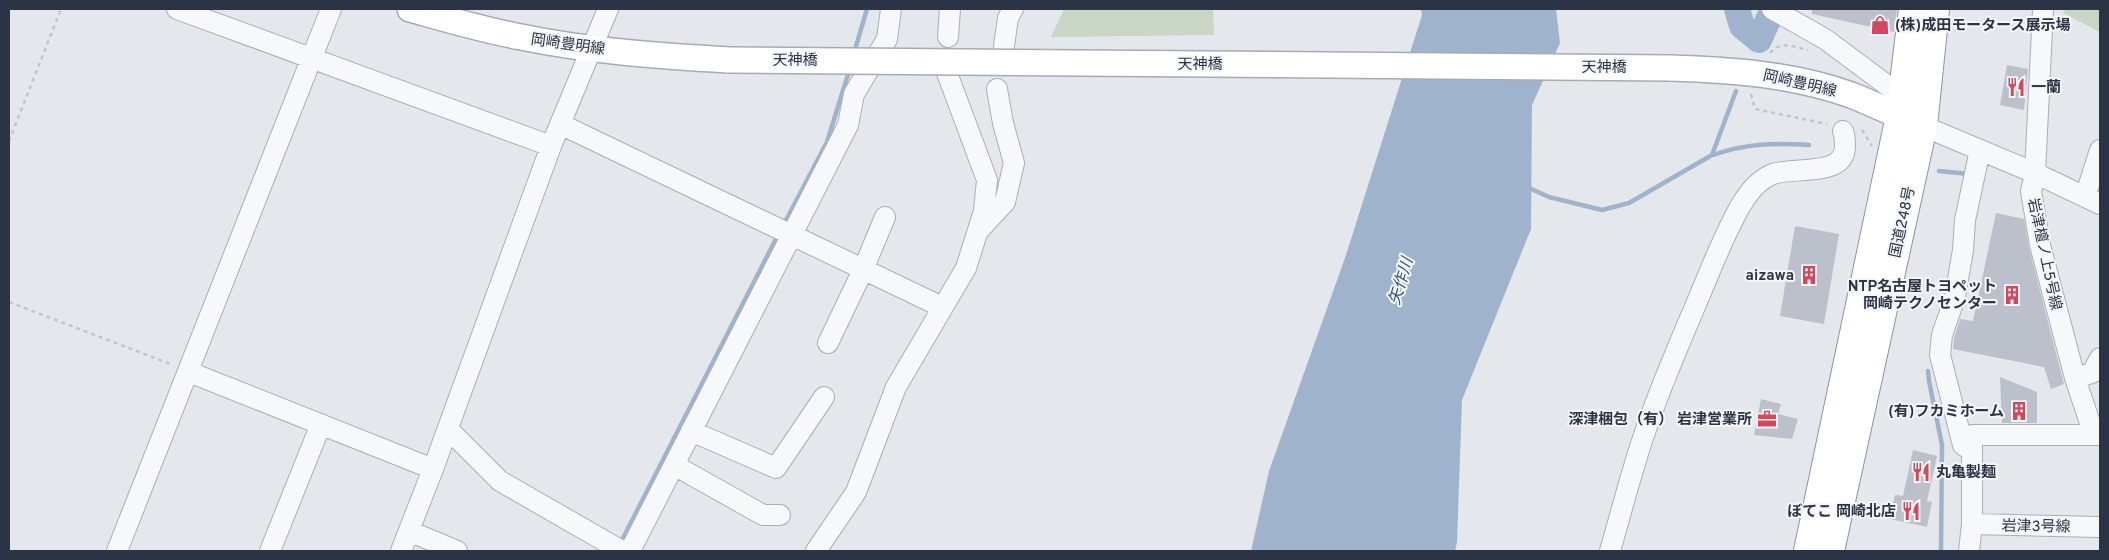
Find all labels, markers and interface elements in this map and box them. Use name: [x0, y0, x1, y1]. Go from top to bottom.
shop icon: (株)成田モータース展示場: [1869, 14, 1891, 36]
place label: (株)成田モータース展示場: [1895, 16, 2070, 36]
street label: 岡崎豊明線: [529, 31, 606, 60]
street label: 天神橋: [772, 52, 818, 71]
street label: 天神橋: [1177, 56, 1223, 75]
street label: 天神橋: [1581, 59, 1627, 78]
street label: 岡崎豊明線: [1761, 67, 1838, 102]
restaurant icon: 一蘭: [2005, 76, 2027, 98]
place label: 一蘭: [2031, 79, 2061, 98]
street label: 国道248号: [1887, 185, 1920, 260]
street label: 岩津檀ノ上5号線: [2022, 196, 2065, 312]
water label: 矢作川: [1385, 254, 1419, 307]
building icon: aizawa: [1798, 264, 1820, 286]
place label: aizawa: [1746, 267, 1794, 286]
place label: NTP名古屋トヨペット 岡崎テクノセンター: [1848, 278, 1997, 314]
building icon: NTP名古屋トヨペット 岡崎テクノセンター: [2001, 284, 2023, 306]
building icon: (有)フカミホーム: [2008, 400, 2030, 422]
place label: (有)フカミホーム: [1888, 403, 2004, 422]
office icon: 深津梱包（有） 岩津営業所: [1756, 408, 1778, 430]
place label: 深津梱包（有） 岩津営業所: [1568, 411, 1752, 430]
restaurant icon: 丸亀製麺: [1910, 461, 1932, 483]
place label: 丸亀製麺: [1936, 463, 1996, 483]
restaurant icon: ぼてこ 岡崎北店: [1900, 500, 1922, 522]
place label: ぼてこ 岡崎北店: [1787, 503, 1896, 522]
street label: 岩津3号線: [2001, 517, 2071, 538]

